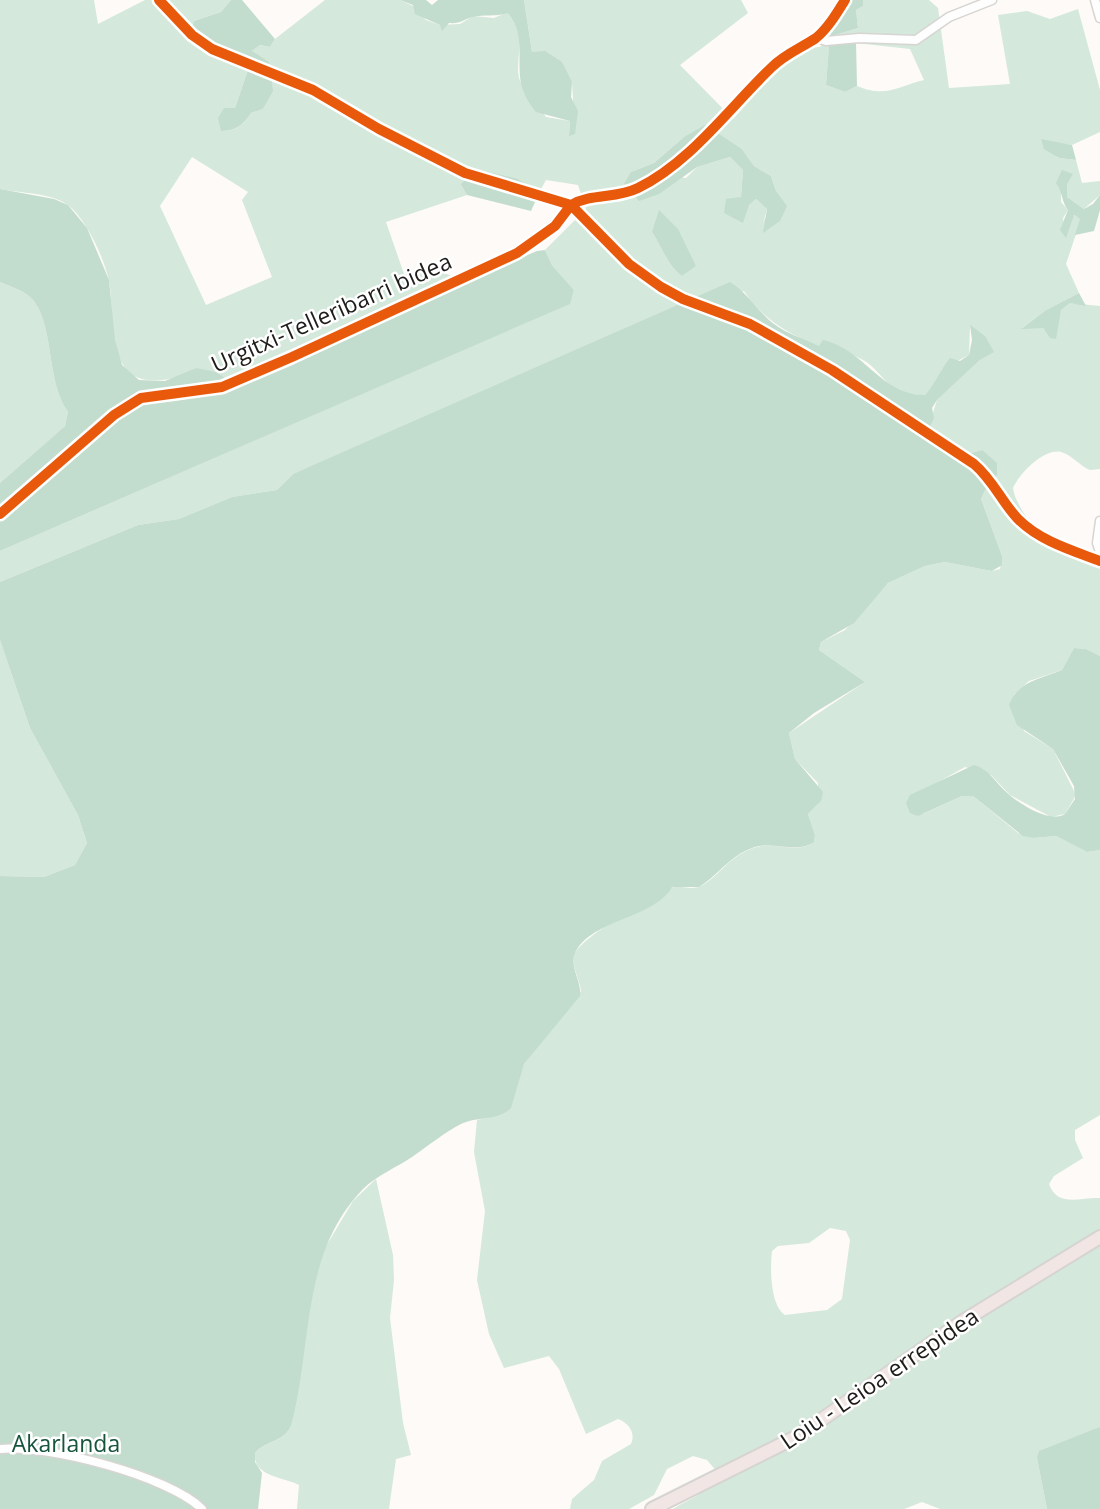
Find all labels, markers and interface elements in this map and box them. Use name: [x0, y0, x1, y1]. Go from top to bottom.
street label: Urgitxi-Telleribarri bidea: [206, 244, 456, 380]
street label: Loiu - Leioa errepidea: [774, 1300, 984, 1456]
park label: Akarlanda: [12, 1427, 120, 1459]

